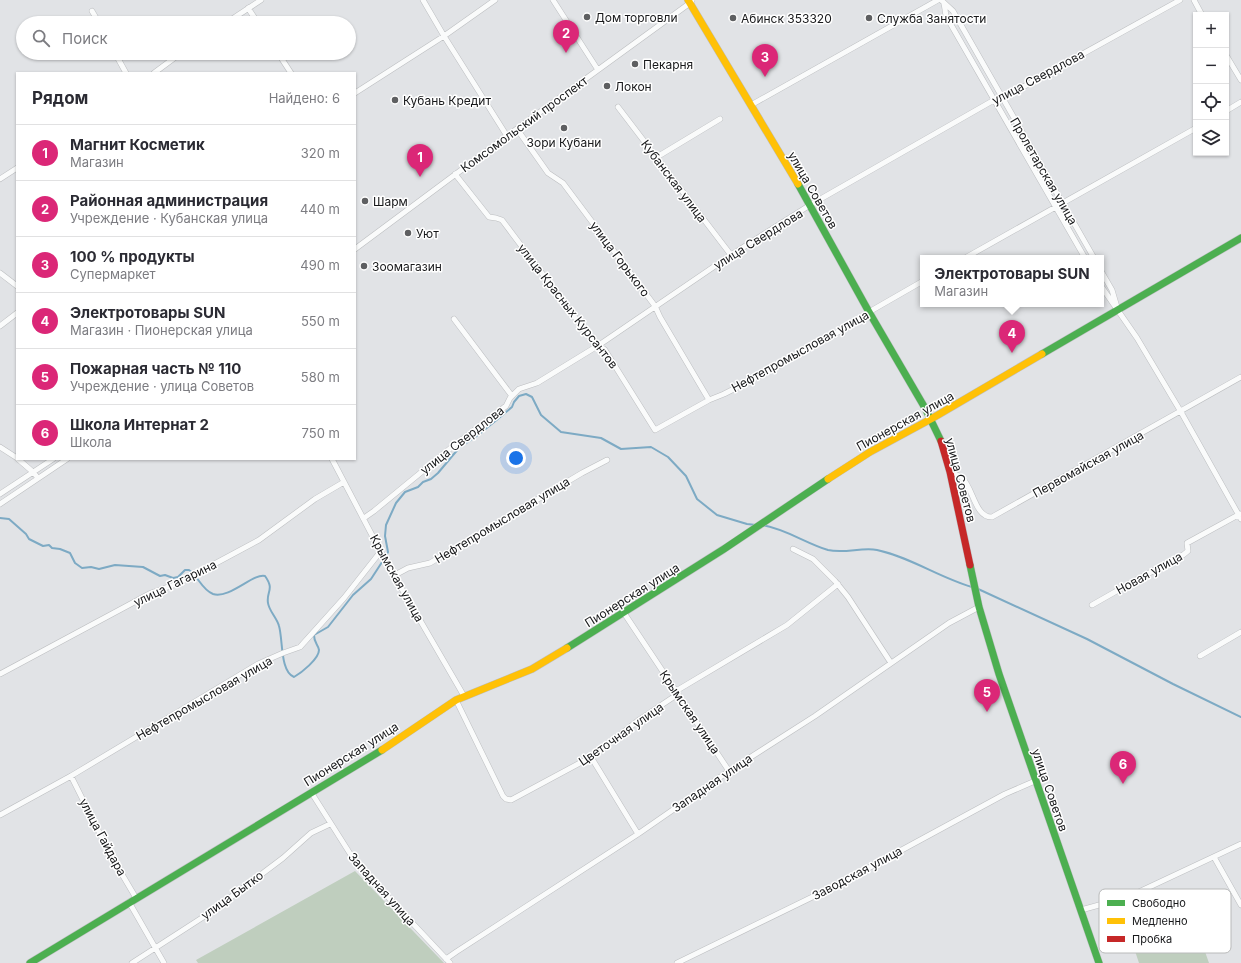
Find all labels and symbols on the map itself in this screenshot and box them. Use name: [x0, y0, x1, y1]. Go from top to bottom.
place label: Дом торговли: [595, 10, 678, 25]
place label: Абинск 353320: [741, 11, 832, 26]
place label: Служба Занятости: [877, 11, 986, 26]
marker: Дом торговли: [582, 12, 592, 22]
marker: Абинск 353320: [728, 13, 738, 23]
marker: Служба Занятости: [864, 13, 874, 23]
pin: 2: [553, 20, 579, 53]
pin: 3: [752, 44, 778, 77]
street label: улица Свердлова: [989, 46, 1087, 108]
place label: Пекарня: [643, 57, 693, 72]
marker: Пекарня: [630, 59, 640, 69]
street label: Комсомольский проспект: [457, 73, 591, 175]
place label: Локон: [615, 79, 652, 94]
marker: Локон: [602, 81, 612, 91]
place label: Кубань Кредит: [403, 93, 491, 108]
marker: Кубань Кредит: [390, 95, 400, 105]
street label: Пролетарская улица: [1007, 115, 1081, 227]
marker: Зори Кубани: [559, 123, 569, 133]
place label: Зори Кубани: [527, 135, 601, 150]
street label: Кубанская улица: [638, 137, 710, 225]
pin: 1: [407, 144, 433, 177]
street label: улица Советов: [785, 149, 841, 231]
place label: Шарм: [373, 194, 408, 209]
marker: Шарм: [360, 196, 370, 206]
street label: улица Свердлова: [711, 205, 805, 273]
street label: улица Горького: [587, 218, 653, 300]
place label: Уют: [416, 226, 439, 241]
marker: Уют: [403, 228, 413, 238]
street label: улица Красных Курсантов: [515, 241, 622, 372]
place label: Зоомагазин: [372, 259, 442, 274]
marker: Зоомагазин: [359, 261, 369, 271]
street label: Нефтепромысловая улица: [729, 307, 871, 395]
pin: 4: [999, 320, 1025, 353]
street label: Пионерская улица: [854, 388, 956, 454]
street label: улица Свердлова: [417, 403, 507, 477]
street label: Первомайская улица: [1030, 427, 1146, 501]
street label: улица Советов: [943, 436, 980, 524]
your location: [506, 448, 526, 468]
street label: Нефтепромысловая улица: [432, 474, 572, 566]
street label: Крымская улица: [367, 532, 427, 624]
street label: Новая улица: [1113, 549, 1185, 597]
street label: улица Гагарина: [131, 556, 219, 610]
street label: Пионерская улица: [582, 560, 682, 630]
street label: Нефтепромысловая улица: [133, 653, 275, 743]
street label: Крымская улица: [656, 667, 724, 757]
pin: 5: [974, 679, 1000, 712]
street label: Цветочная улица: [576, 699, 666, 769]
street label: Пионерская улица: [301, 719, 401, 789]
street label: улица Советов: [1029, 747, 1071, 834]
street label: Западная улица: [669, 751, 755, 815]
pin: 6: [1110, 751, 1136, 784]
street label: улица Гайдара: [76, 796, 130, 878]
street label: Заводская улица: [809, 843, 905, 903]
street label: Западная улица: [345, 849, 419, 929]
street label: улица Бытко: [198, 867, 266, 923]
legend: [1099, 889, 1231, 953]
text: Свободно: [1132, 896, 1186, 910]
text: Медленно: [1132, 914, 1188, 928]
text: Пробка: [1132, 932, 1172, 946]

